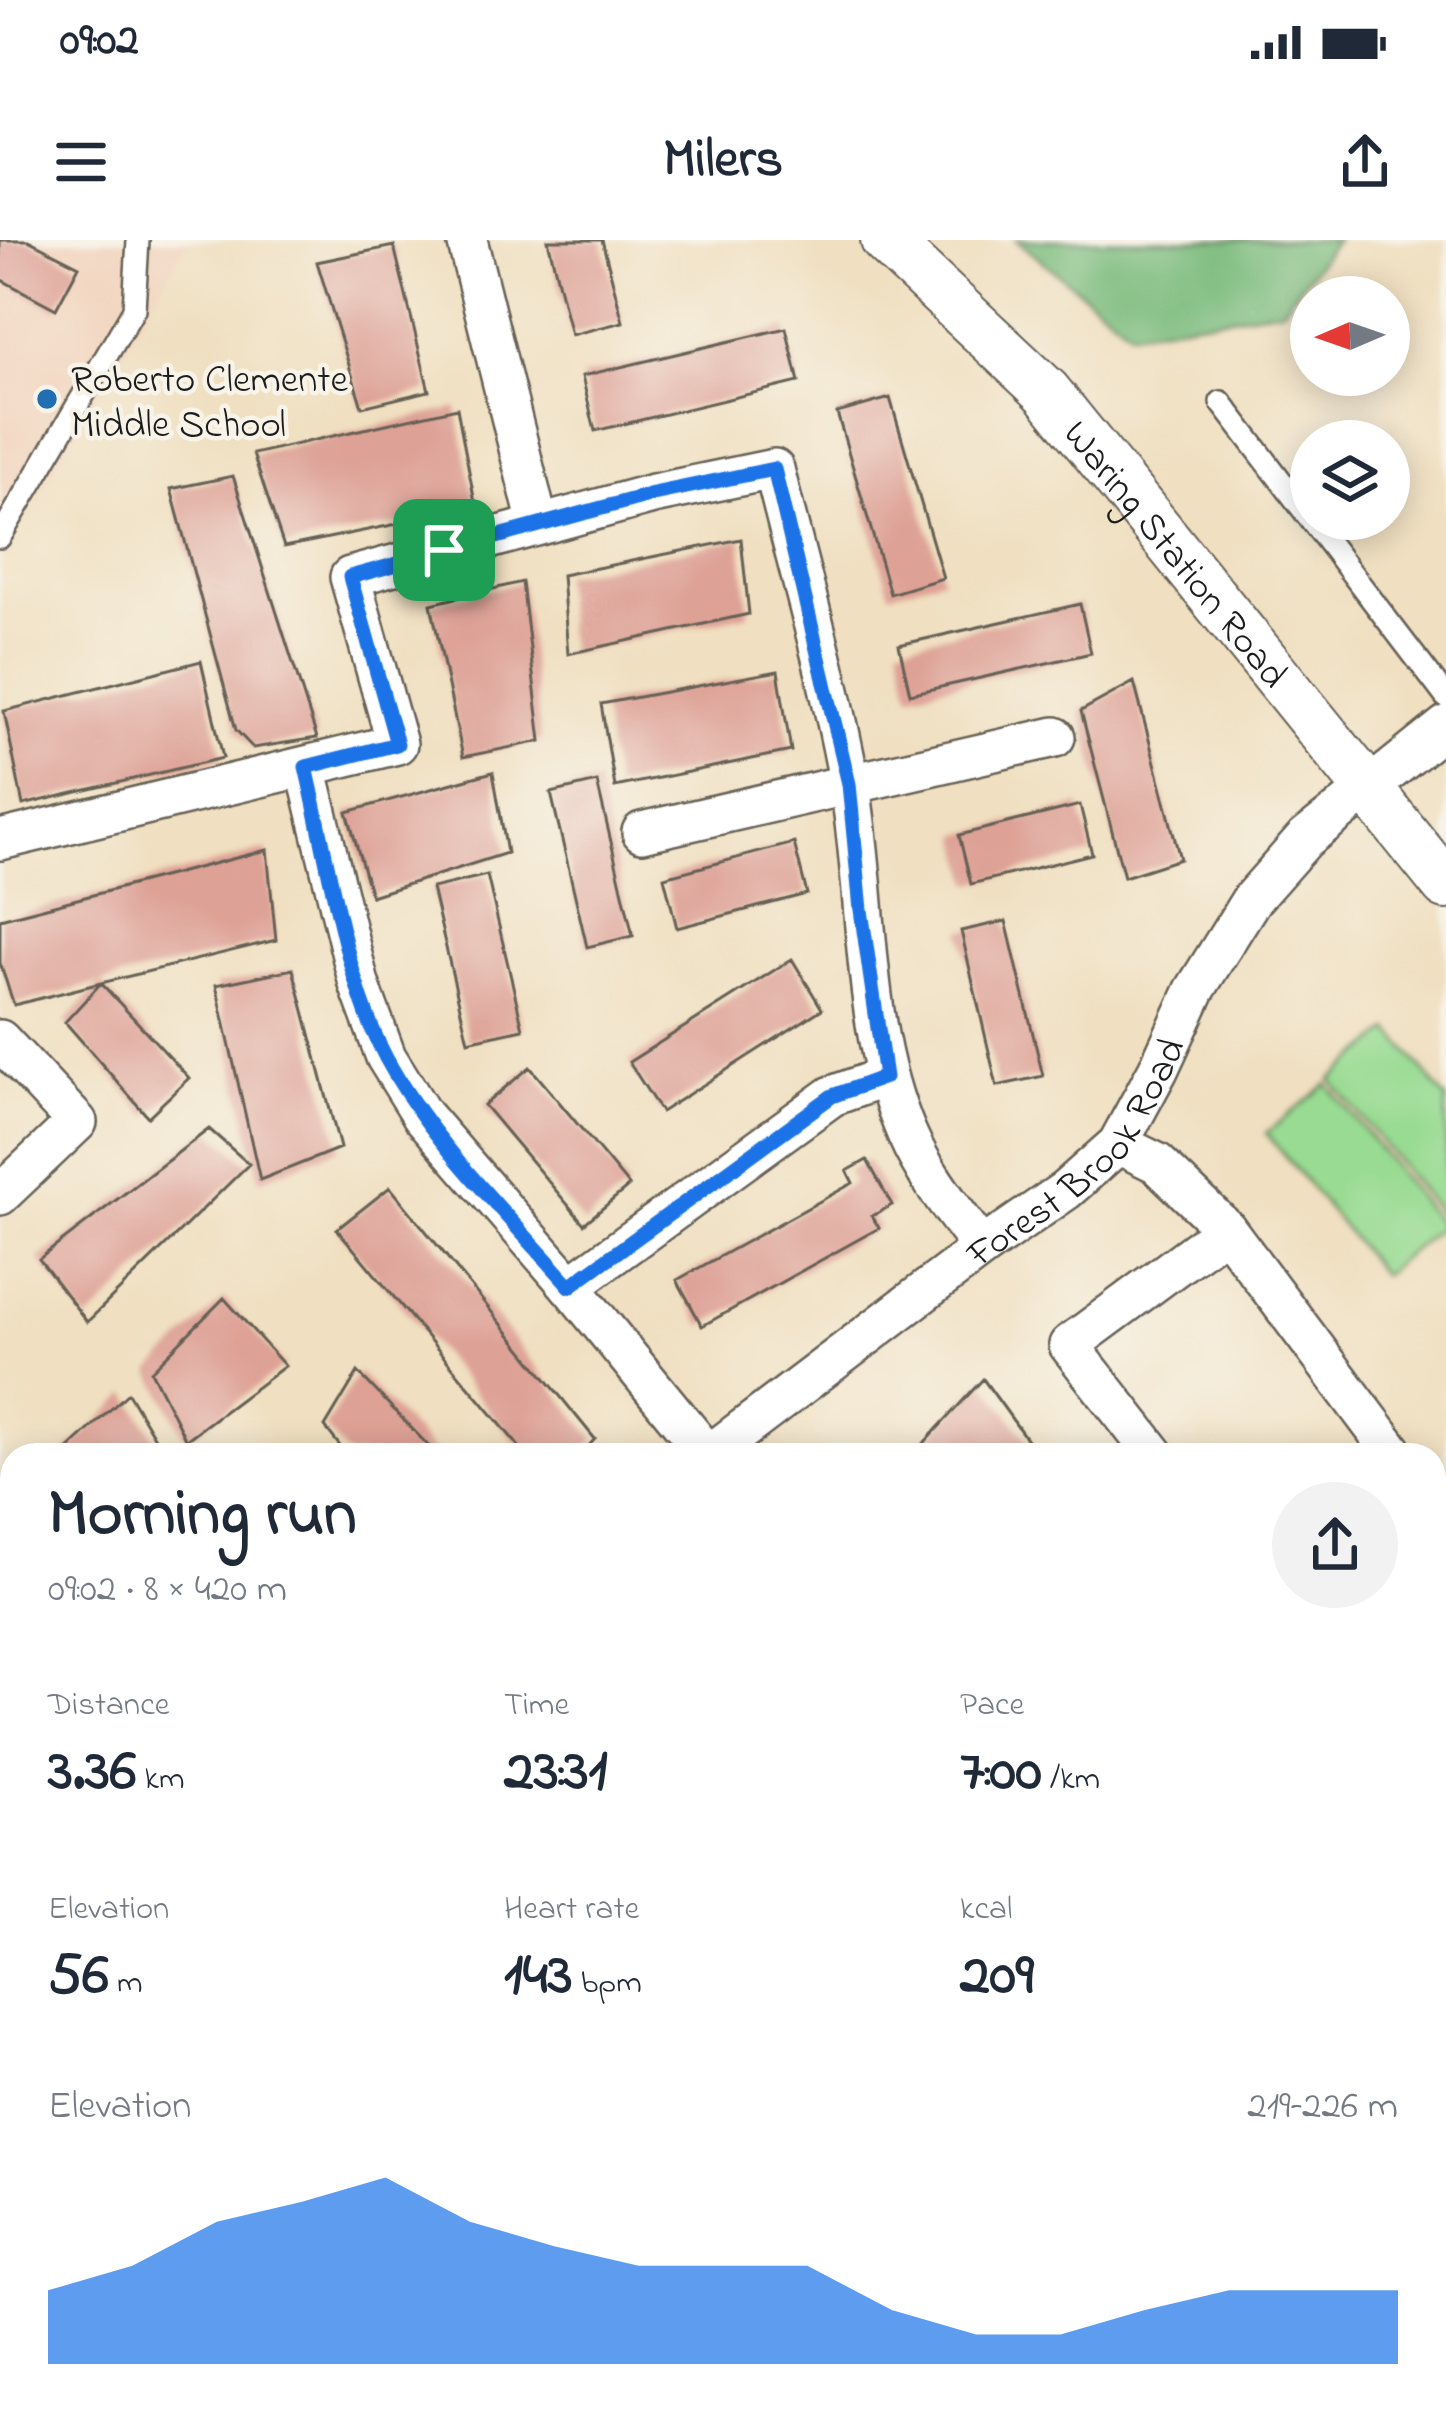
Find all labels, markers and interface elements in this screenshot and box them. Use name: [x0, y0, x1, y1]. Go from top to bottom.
text: 09:02: [60, 9, 139, 75]
text: Milers: [663, 123, 783, 201]
icon: menu: [48, 129, 114, 195]
icon: share: [1332, 129, 1398, 195]
north arrow: [1290, 276, 1410, 396]
map controls: [1290, 276, 1410, 540]
place label: Roberto Clemente Middle School: [71, 353, 348, 455]
marker: Roberto Clemente Middle School: [34, 386, 60, 412]
street label: Waring Station Road: [1048, 409, 1300, 702]
button: layers: [1290, 420, 1410, 540]
pin: [393, 499, 495, 601]
icon: arrive: [411, 517, 477, 583]
street label: Forest Brook Road: [955, 1029, 1202, 1284]
text: Morning run: [48, 1469, 357, 1565]
button: share: [1272, 1482, 1398, 1608]
text: 09:02 · 8 × 420 m: [48, 1562, 287, 1619]
text: Distance: [48, 1682, 170, 1730]
text: Time: [504, 1682, 569, 1730]
text: Pace: [960, 1682, 1024, 1730]
text: 3.36: [48, 1730, 136, 1817]
text: 23:31: [504, 1730, 608, 1817]
text: 7:00: [960, 1730, 1042, 1817]
text: km: [136, 1756, 185, 1804]
text: /km: [1042, 1756, 1100, 1804]
text: Elevation: [48, 1886, 169, 1934]
text: Heart rate: [504, 1886, 639, 1934]
text: kcal: [960, 1886, 1012, 1934]
text: 56: [48, 1934, 109, 2021]
text: 143: [504, 1934, 573, 2021]
text: 209: [960, 1934, 1034, 2021]
text: m: [109, 1960, 143, 2008]
text: bpm: [573, 1960, 642, 2008]
text: Elevation: [48, 2079, 191, 2136]
text: 219–226 m: [1247, 2079, 1398, 2136]

